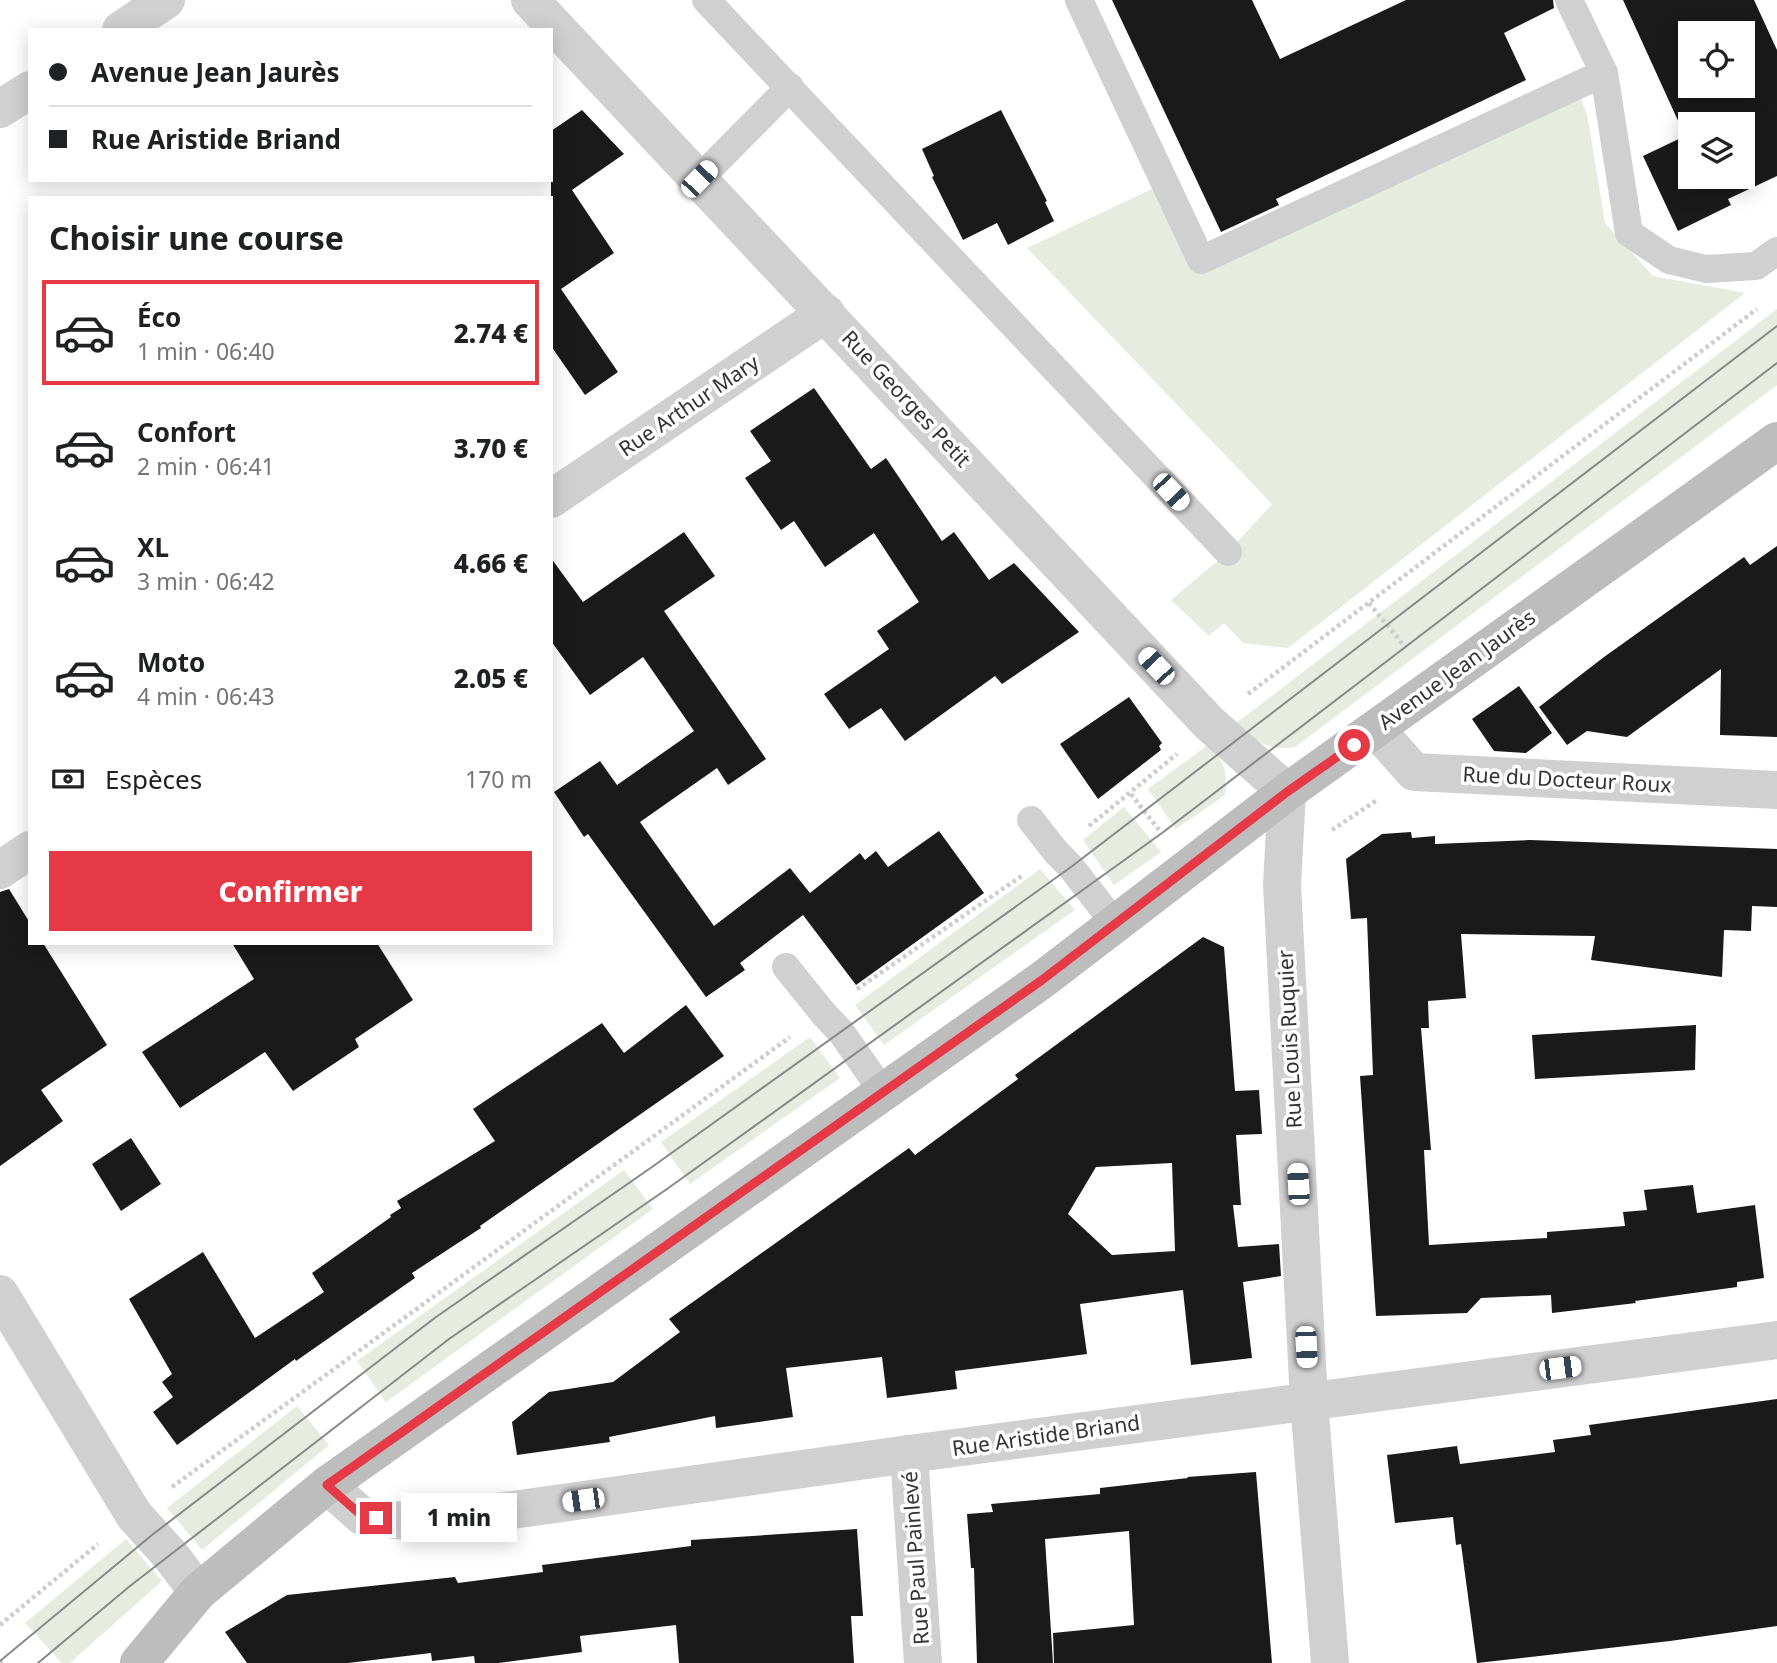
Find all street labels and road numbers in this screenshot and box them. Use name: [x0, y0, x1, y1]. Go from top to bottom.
street label: Rue Georges Petit: [836, 324, 978, 473]
street label: Rue Arthur Mary: [613, 348, 764, 462]
street label: Avenue Jean Jaurès: [1372, 603, 1541, 736]
street label: Rue du Docteur Roux: [1462, 760, 1672, 798]
street label: Rue Louis Ruquier: [1270, 949, 1308, 1129]
street label: Rue Aristide Briand: [950, 1408, 1142, 1462]
street label: Rue Paul Painlevé: [895, 1470, 935, 1646]

